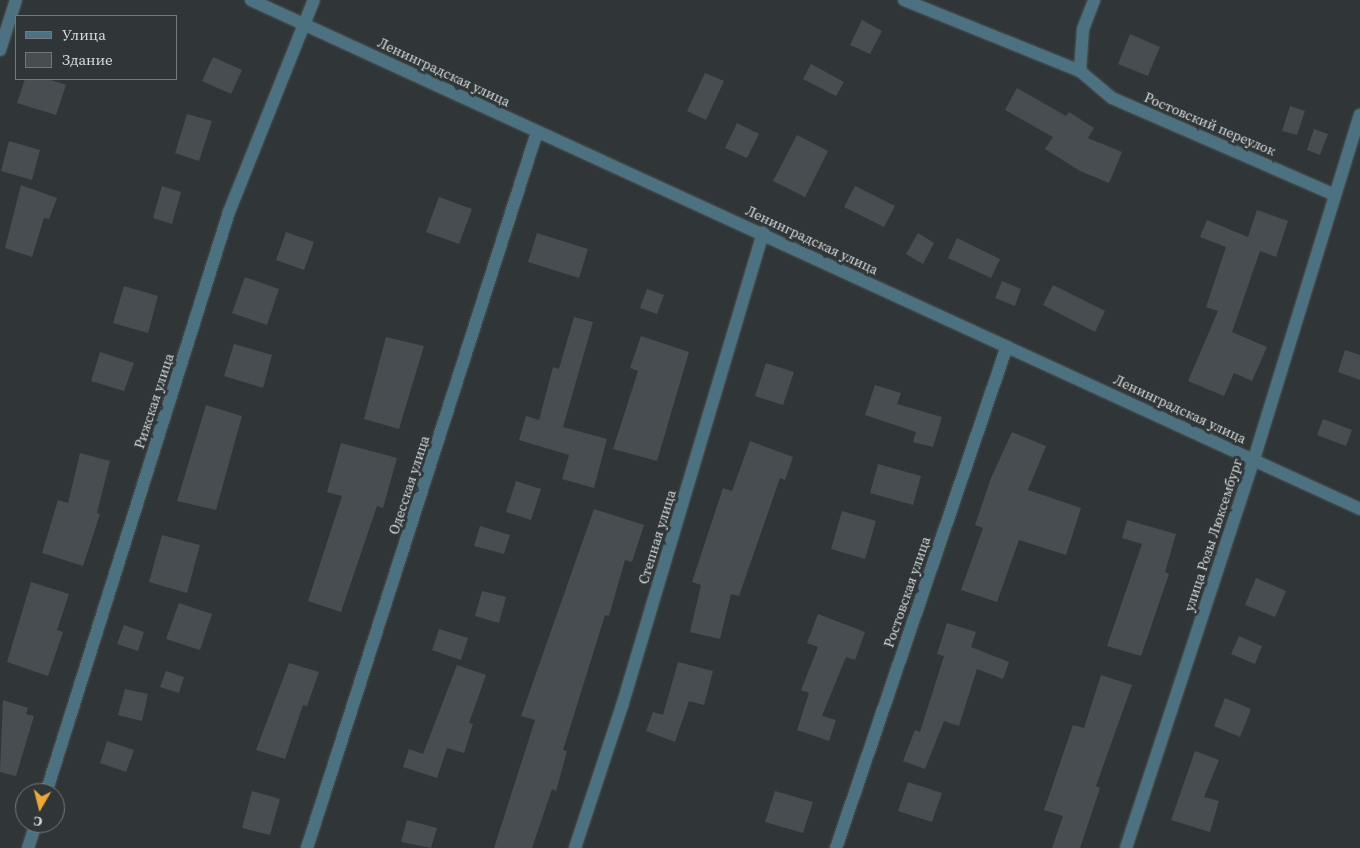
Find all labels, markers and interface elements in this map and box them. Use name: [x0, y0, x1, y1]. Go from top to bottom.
legend: [15, 15, 178, 80]
text: Улица: [62, 24, 106, 45]
street label: Ленинградская улица: [375, 34, 513, 110]
text: Здание: [62, 49, 113, 70]
street label: Ростовский переулок: [1142, 89, 1278, 159]
street label: Ленинградская улица: [743, 202, 881, 278]
street label: Рижская улица: [131, 351, 177, 451]
street label: Ленинградская улица: [1111, 371, 1249, 447]
street label: Одесская улица: [385, 433, 433, 537]
street label: улица Розы Люксембург: [1180, 456, 1246, 614]
street label: Степная улица: [635, 488, 679, 586]
street label: Ростовская улица: [880, 534, 934, 650]
north arrow: [15, 783, 65, 833]
text: С: [32, 811, 44, 832]

